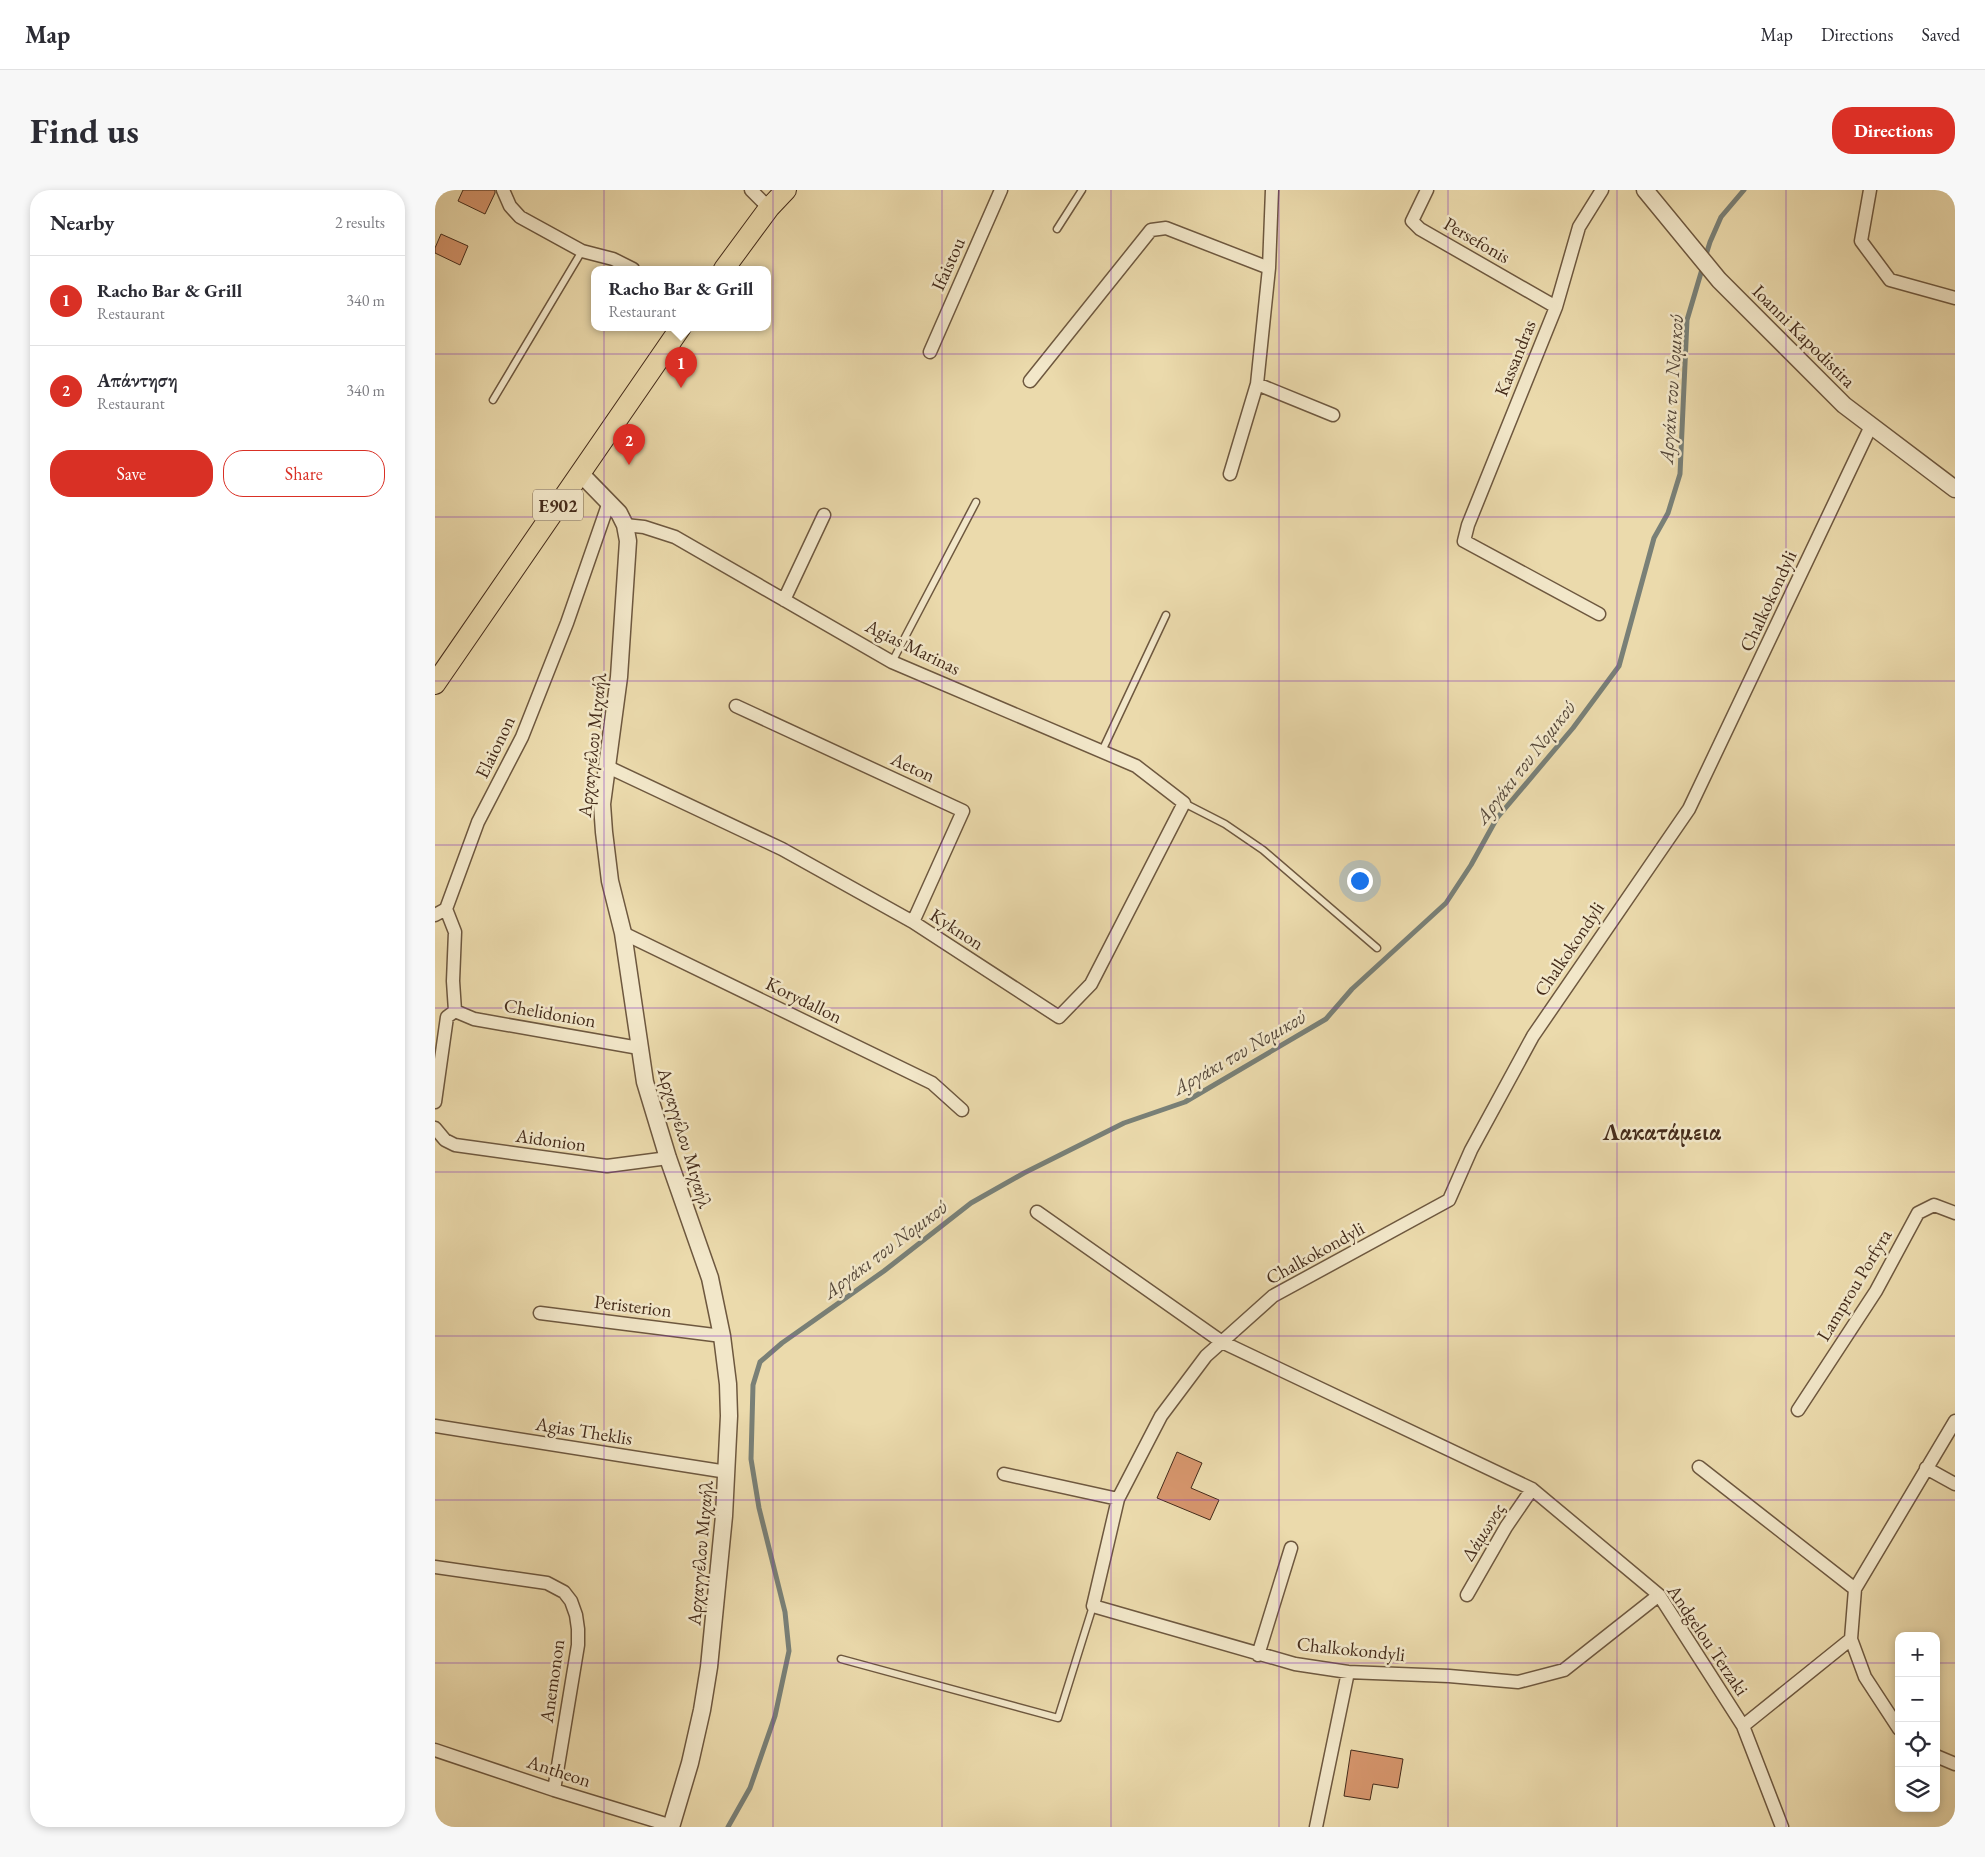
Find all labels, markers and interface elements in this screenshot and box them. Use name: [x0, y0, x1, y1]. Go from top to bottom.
text: Map: [25, 19, 70, 50]
text: Map: [1761, 23, 1793, 46]
text: Directions: [1821, 23, 1893, 46]
text: Saved: [1921, 23, 1960, 46]
button: Directions: [1832, 107, 1955, 154]
text: Find us: [30, 108, 139, 153]
text: Nearby: [50, 209, 114, 236]
street label: Persefonis: [1439, 211, 1515, 269]
text: 2 results: [335, 212, 385, 233]
street label: Ifaistou: [925, 233, 971, 295]
popup: [591, 266, 771, 331]
text: Racho Bar & Grill: [608, 276, 754, 301]
text: Racho Bar & Grill: [97, 278, 242, 303]
street label: Ioanni Kapodistira: [1747, 279, 1861, 393]
text: 1: [62, 290, 70, 311]
text: 340 m: [346, 290, 385, 311]
text: Restaurant: [608, 301, 676, 322]
text: Restaurant: [97, 303, 165, 324]
water label: Αργάκι του Νομικού: [1653, 313, 1689, 466]
street label: Kassandras: [1488, 316, 1542, 400]
pin: 1: [665, 347, 697, 388]
text: Απάντηση: [97, 368, 178, 393]
text: 2: [62, 380, 70, 401]
text: 340 m: [346, 380, 385, 401]
text: Restaurant: [97, 393, 165, 414]
pin: 2: [613, 424, 645, 465]
button: Save: [50, 450, 213, 497]
button: Share: [223, 450, 385, 497]
road number: E902: [533, 490, 583, 520]
street label: Chalkokondyli: [1734, 546, 1802, 656]
street label: Agias Marinas: [860, 613, 965, 681]
street label: Αρχαγγέλου Μιχαήλ: [572, 671, 612, 820]
water label: Αργάκι του Νομικού: [1468, 695, 1582, 830]
street label: Elaionon: [469, 712, 521, 782]
street label: Aeton: [886, 746, 939, 788]
your location: [1347, 868, 1373, 894]
street label: Chalkokondyli: [1528, 897, 1610, 1001]
street label: Kyknon: [925, 902, 989, 956]
street label: Korydallon: [762, 971, 846, 1029]
street label: Chelidonion: [502, 993, 598, 1033]
water label: Αργάκι του Νομικού: [1166, 1003, 1311, 1102]
street label: Αρχαγγέλου Μιχαήλ: [651, 1064, 718, 1211]
district label: Λακατάμεια: [1602, 1116, 1722, 1147]
street label: Aidonion: [513, 1123, 588, 1157]
water label: Αργάκι του Νομικού: [816, 1193, 953, 1306]
street label: Chalkokondyli: [1261, 1215, 1369, 1290]
street label: Lamprou Porfyra: [1811, 1224, 1897, 1346]
street label: Peristerion: [593, 1289, 673, 1323]
street label: Agias Theklis: [533, 1411, 634, 1451]
street label: Αρχαγγέλου Μιχαήλ: [681, 1479, 719, 1628]
street label: Δάμωνος: [1455, 1498, 1511, 1566]
street label: Andgelou Terzaki: [1661, 1579, 1755, 1701]
street label: Chalkokondyli: [1296, 1631, 1407, 1667]
map controls: [1895, 1632, 1940, 1812]
button: +: [1895, 1632, 1940, 1677]
street label: Anemonon: [534, 1638, 570, 1725]
button: −: [1895, 1677, 1940, 1722]
button: locate: [1895, 1722, 1940, 1767]
street label: Antheon: [523, 1749, 594, 1793]
button: layers: [1895, 1767, 1940, 1812]

